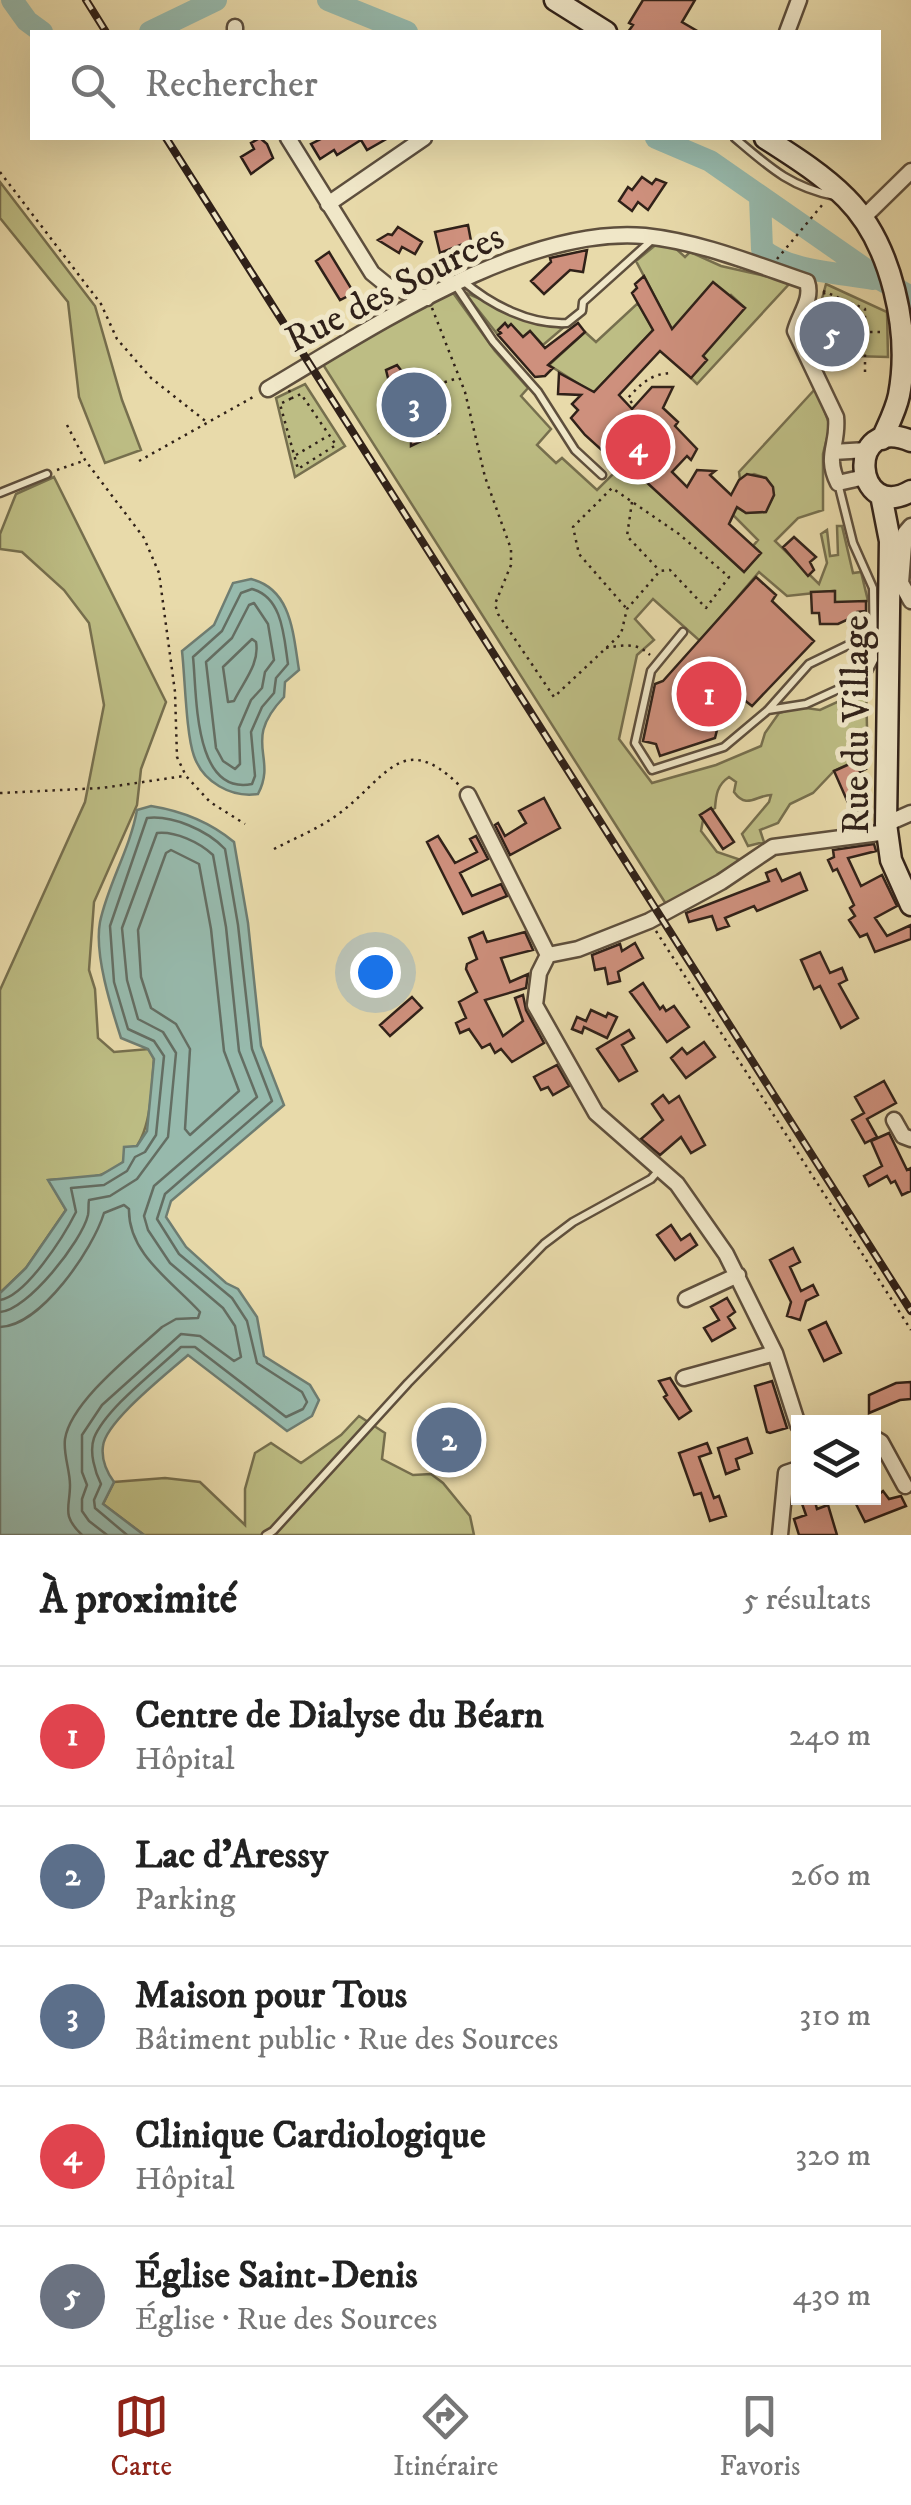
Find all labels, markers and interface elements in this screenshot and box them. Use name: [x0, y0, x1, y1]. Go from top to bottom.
search box: [30, 30, 881, 140]
icon: search: [65, 58, 120, 113]
text: Rechercher: [145, 61, 318, 109]
street label: Rue des Sources: [278, 213, 512, 364]
pin: 5: [800, 296, 864, 372]
pin: 3: [382, 368, 446, 442]
pin: 4: [606, 410, 670, 484]
street label: Rue du Village: [833, 615, 881, 835]
pin: 1: [676, 656, 742, 732]
your location: [350, 947, 401, 998]
pin: 2: [416, 1402, 482, 1478]
map controls: [791, 1415, 881, 1505]
button: layers: [791, 1415, 881, 1505]
text: À proximité: [40, 1574, 237, 1626]
text: 5 résultats: [743, 1580, 871, 1620]
text: Centre de Dialyse du Béarn: [135, 1692, 544, 1740]
text: 1: [67, 1716, 78, 1756]
text: 240 m: [789, 1716, 871, 1756]
text: Hôpital: [135, 1740, 235, 1780]
text: Lac d'Aressy: [135, 1832, 328, 1880]
text: 2: [65, 1856, 80, 1896]
text: 260 m: [791, 1856, 871, 1896]
text: Parking: [135, 1880, 235, 1920]
text: Maison pour Tous: [135, 1972, 407, 2020]
text: 3: [67, 1996, 78, 2036]
text: 310 m: [799, 1996, 871, 2036]
text: Bâtiment public · Rue des Sources: [135, 2020, 559, 2060]
text: Clinique Cardiologique: [135, 2112, 486, 2160]
text: 4: [63, 2136, 82, 2176]
text: 320 m: [795, 2136, 871, 2176]
text: Hôpital: [135, 2160, 235, 2200]
text: Église Saint-Denis: [135, 2252, 418, 2300]
text: 5: [65, 2276, 80, 2316]
text: 430 m: [793, 2276, 871, 2316]
text: Église · Rue des Sources: [135, 2300, 437, 2340]
tab: Carte: [111, 2389, 172, 2484]
tab: Itinéraire: [393, 2389, 498, 2484]
tab: Favoris: [720, 2389, 800, 2484]

